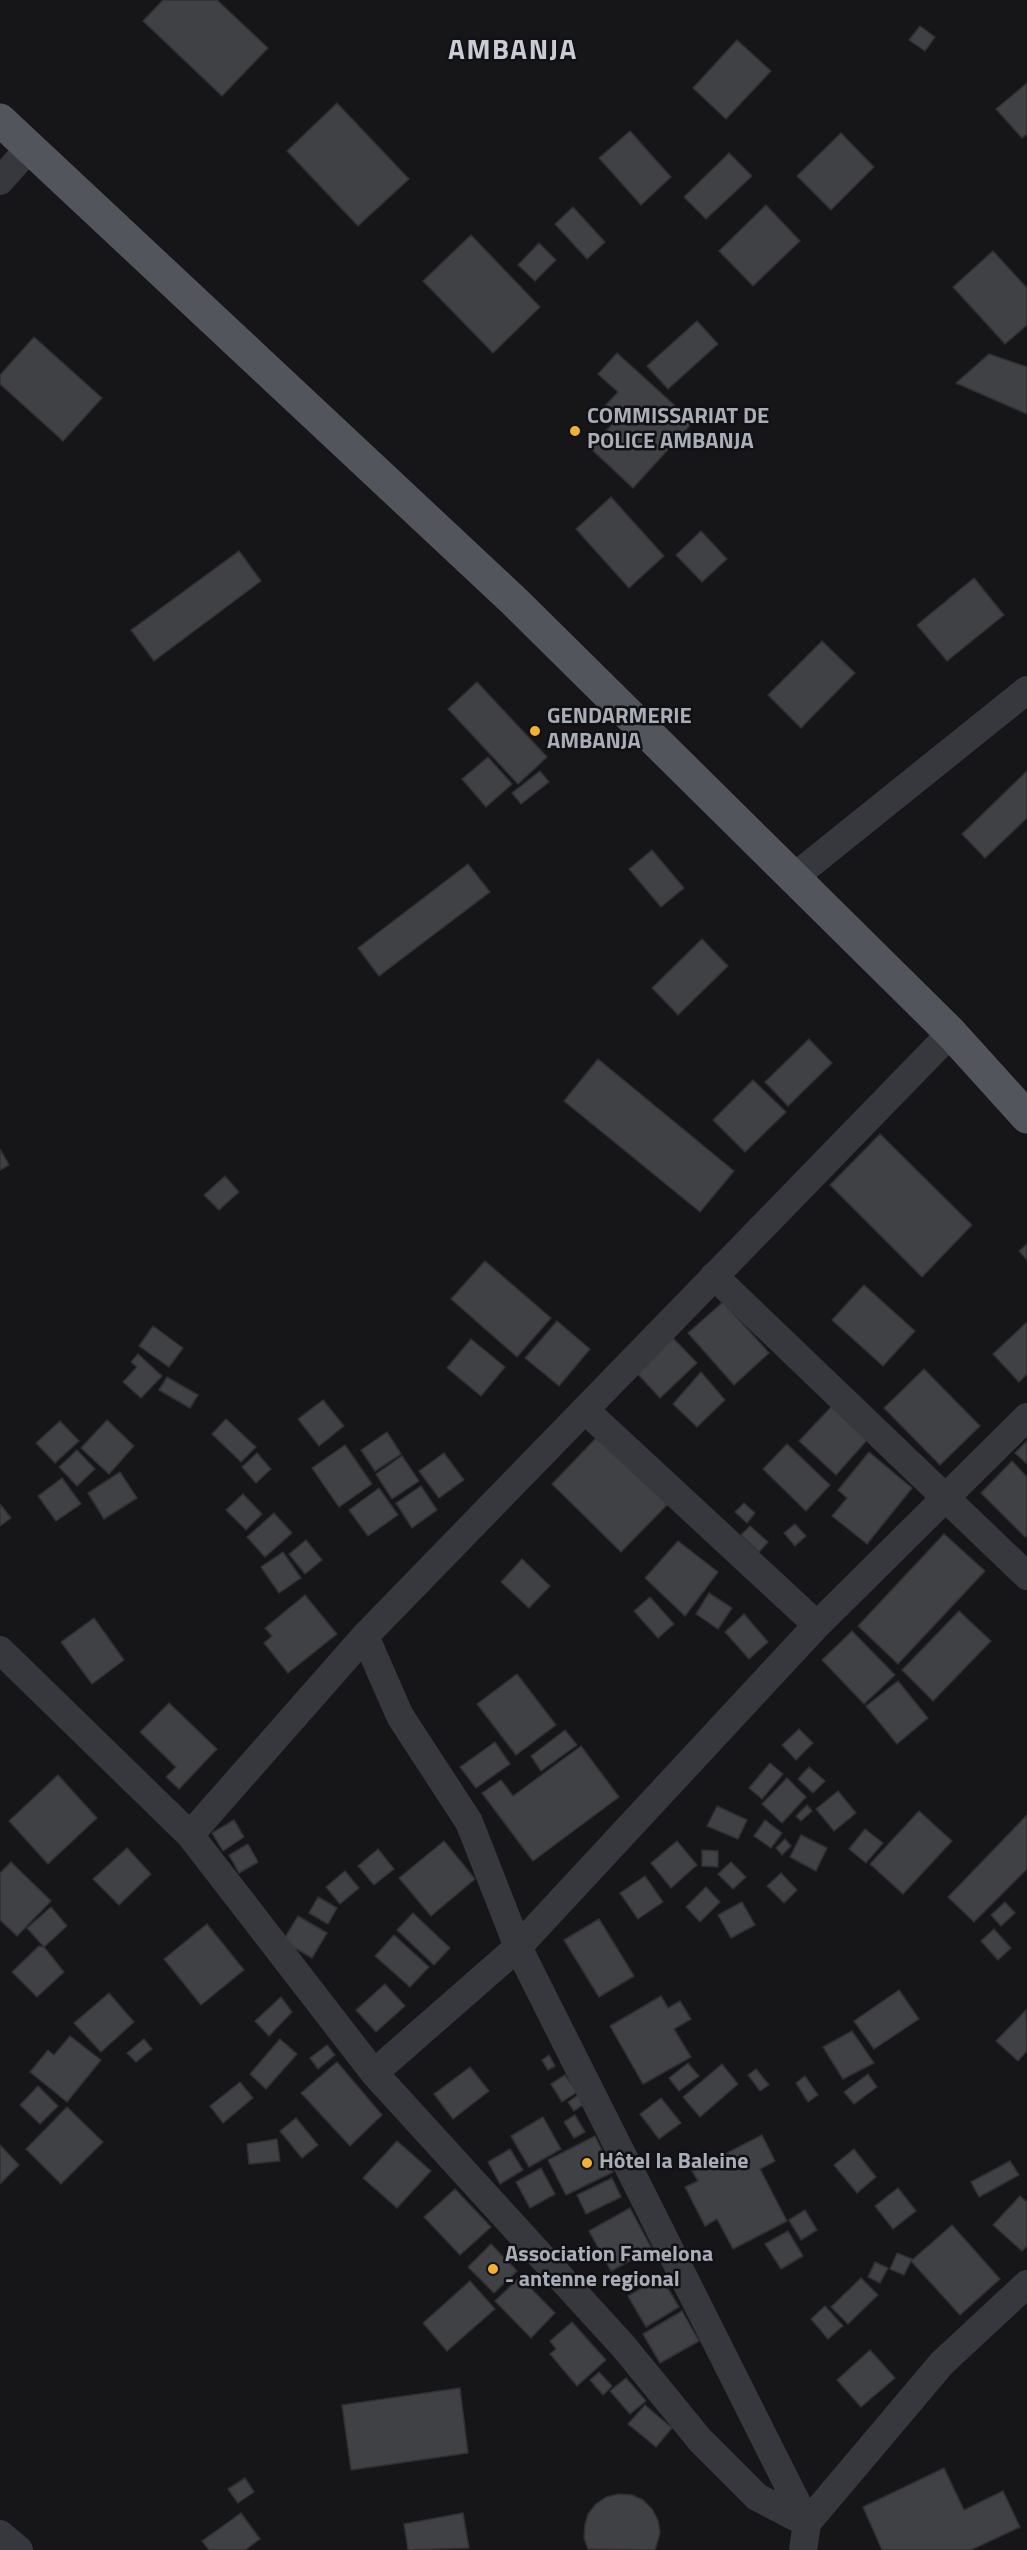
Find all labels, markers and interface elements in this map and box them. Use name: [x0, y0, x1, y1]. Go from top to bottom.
district label: AMBANJA: [448, 35, 578, 69]
place label: COMMISSARIAT DE POLICE AMBANJA: [587, 405, 769, 457]
marker: COMMISSARIAT DE POLICE AMBANJA: [568, 424, 582, 438]
place label: GENDARMERIE AMBANJA: [547, 705, 692, 756]
marker: GENDARMERIE AMBANJA: [528, 724, 542, 738]
place label: Hôtel la Baleine: [599, 2150, 748, 2176]
marker: Hôtel la Baleine: [580, 2156, 594, 2170]
place label: Association Famelona - antenne regional: [505, 2243, 713, 2294]
marker: Association Famelona - antenne regional: [486, 2262, 500, 2276]

